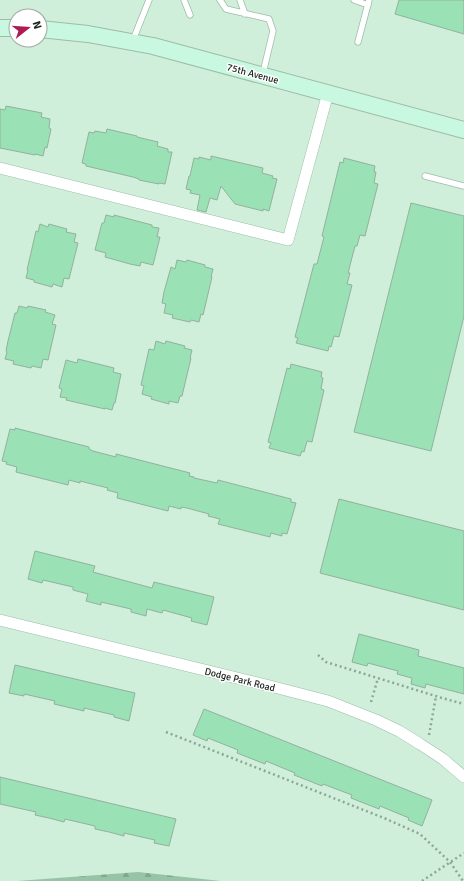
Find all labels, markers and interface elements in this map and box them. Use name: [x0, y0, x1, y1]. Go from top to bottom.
north arrow: [8, 8, 48, 48]
text: N: [30, 20, 44, 31]
street label: 75th Avenue: [225, 61, 280, 87]
street label: Dodge Park Road: [203, 665, 276, 695]

